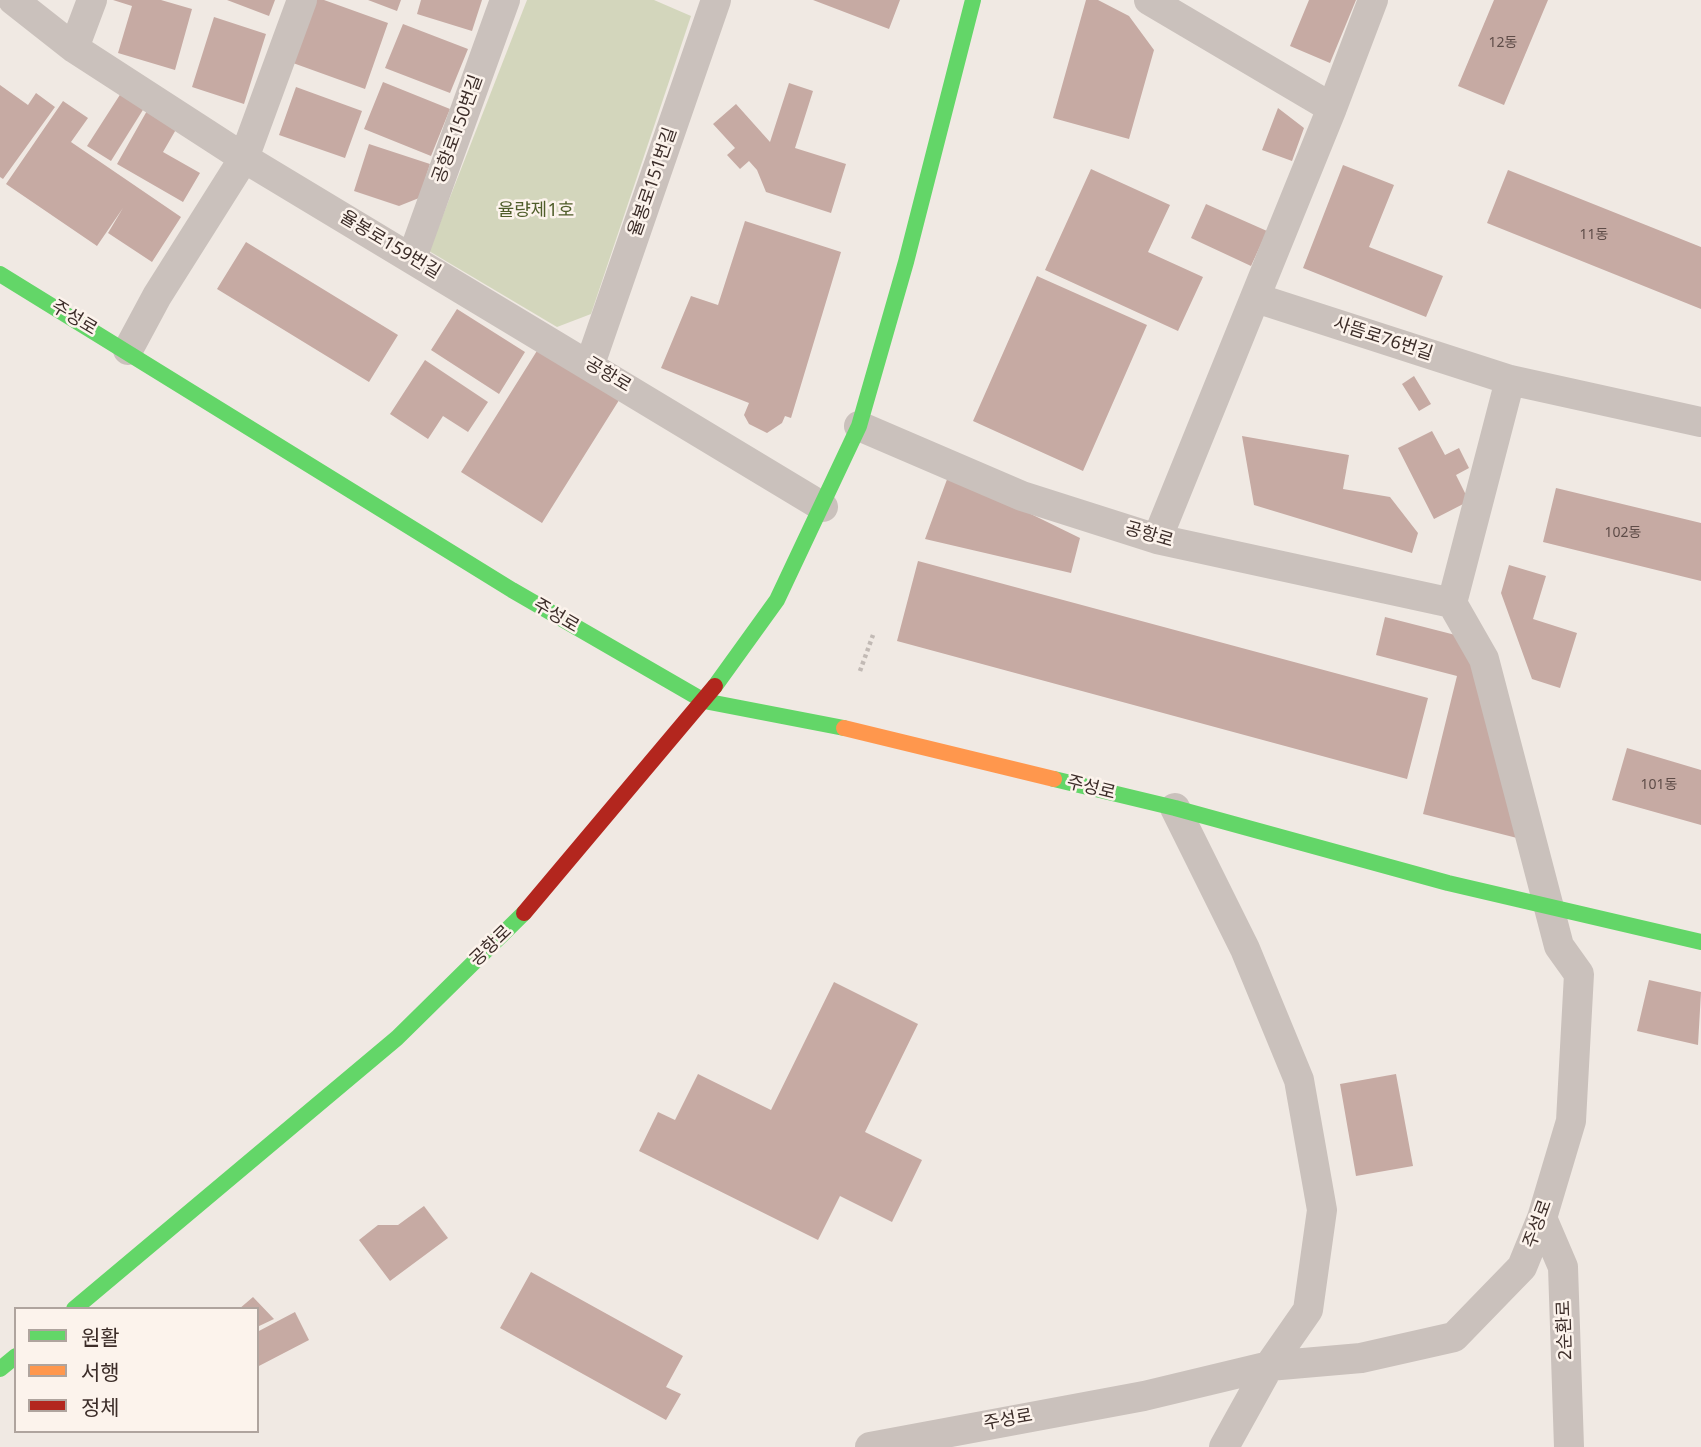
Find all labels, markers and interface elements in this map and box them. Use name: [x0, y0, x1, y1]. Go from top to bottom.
house number: 12동: [1489, 35, 1517, 51]
street label: 공항로150번길: [428, 72, 488, 186]
street label: 율봉로151번길: [624, 125, 682, 239]
park label: 율량제1호: [498, 200, 574, 222]
street label: 율봉로159번길: [336, 206, 444, 284]
house number: 11동: [1580, 227, 1608, 243]
street label: 주성로: [47, 296, 101, 340]
street label: 사뜸로76번길: [1330, 313, 1436, 365]
street label: 공항로: [581, 353, 635, 397]
street label: 공항로: [1122, 518, 1176, 552]
house number: 102동: [1605, 525, 1641, 541]
street label: 주성로: [529, 594, 583, 638]
street label: 주성로: [1064, 772, 1118, 804]
house number: 101동: [1641, 777, 1677, 793]
street label: 공항로: [466, 921, 516, 971]
street label: 주성로: [1519, 1197, 1557, 1251]
street label: 2순환로: [1553, 1300, 1577, 1360]
legend: [14, 1307, 259, 1433]
text: 원활: [81, 1323, 120, 1351]
text: 서행: [81, 1358, 120, 1386]
text: 정체: [81, 1393, 120, 1421]
street label: 주성로: [982, 1405, 1034, 1435]

